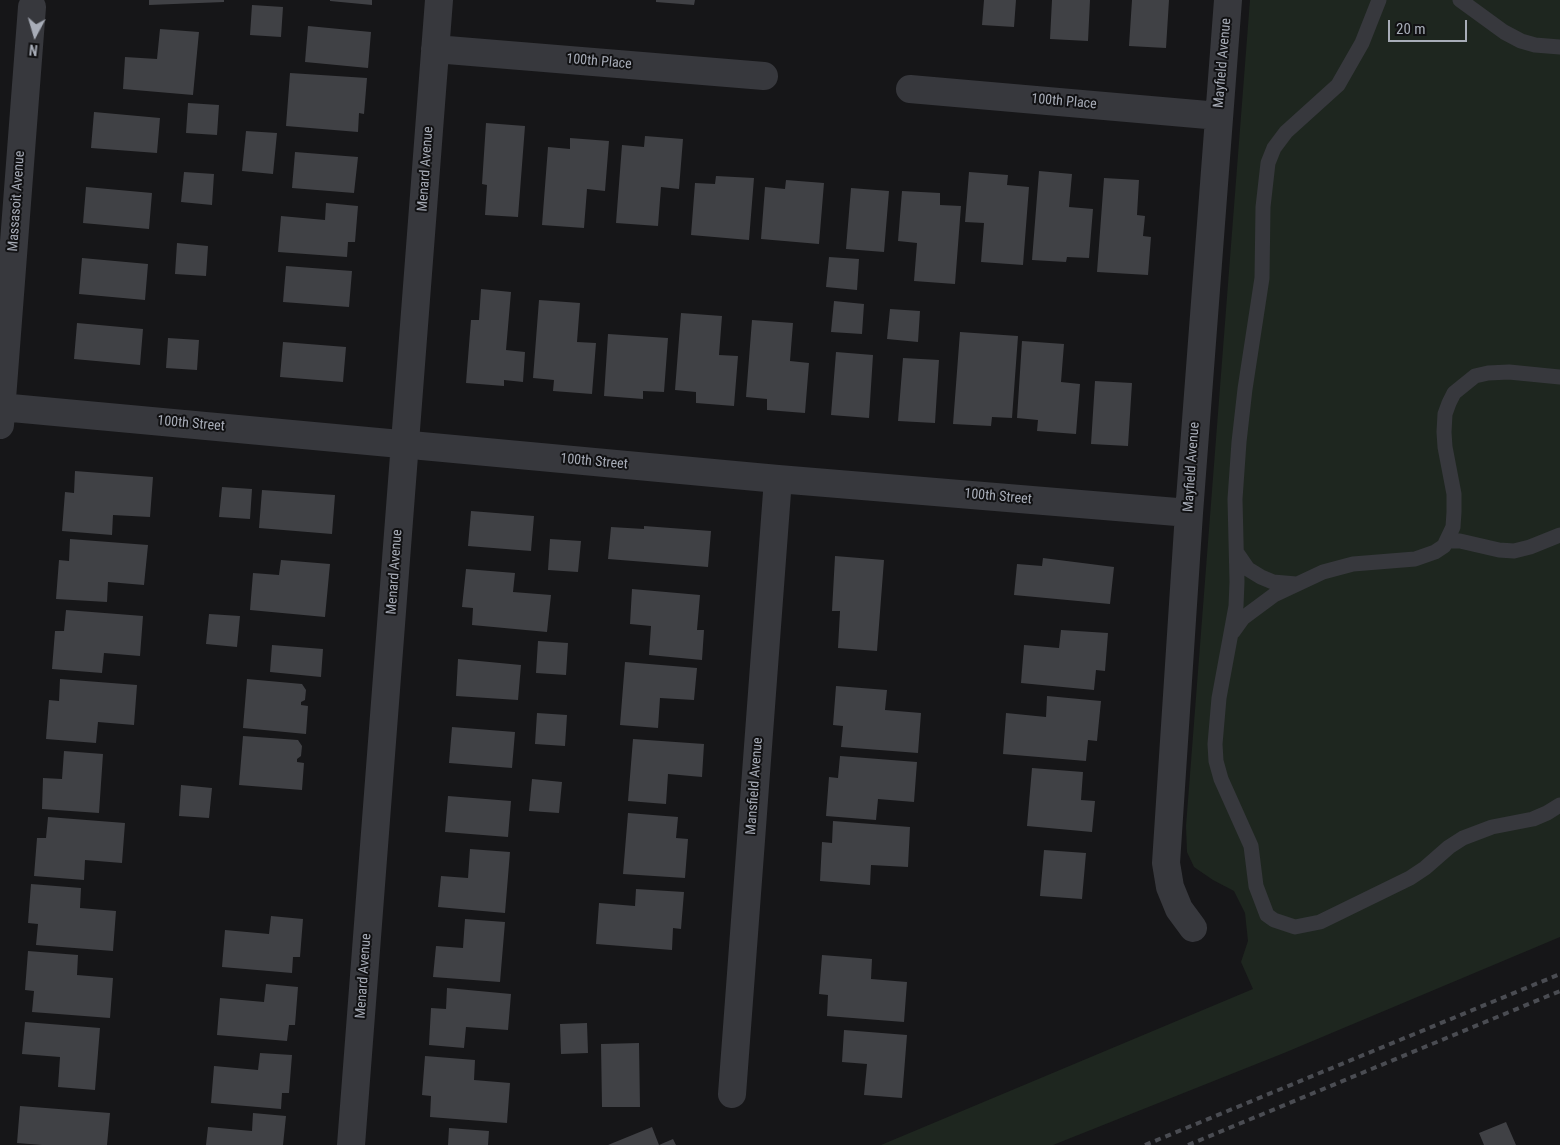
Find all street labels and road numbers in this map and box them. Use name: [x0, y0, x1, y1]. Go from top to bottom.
street label: Mayfield Avenue: [1211, 17, 1235, 109]
street label: 100th Place: [566, 51, 632, 73]
street label: 100th Place: [1031, 91, 1097, 113]
street label: Menard Avenue: [415, 126, 437, 212]
street label: Massasoit Avenue: [5, 150, 29, 252]
street label: 100th Street: [157, 413, 225, 435]
street label: Mayfield Avenue: [1180, 421, 1204, 513]
street label: 100th Street: [560, 451, 628, 473]
street label: 100th Street: [964, 486, 1032, 508]
street label: Menard Avenue: [384, 529, 406, 615]
street label: Mansfield Avenue: [743, 737, 767, 835]
street label: Menard Avenue: [353, 933, 375, 1019]

